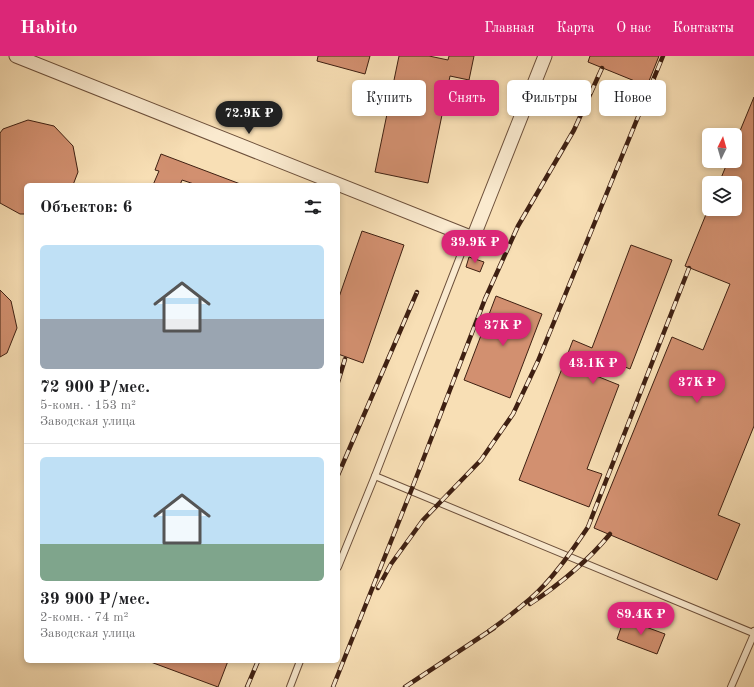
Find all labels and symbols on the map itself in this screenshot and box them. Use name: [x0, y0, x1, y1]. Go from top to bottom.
pin: 72.9K ₽: [212, 101, 286, 135]
north arrow: [702, 128, 742, 168]
pin: 39.9K ₽: [438, 230, 512, 264]
pin: 37K ₽: [475, 313, 531, 347]
pin: 43.1K ₽: [556, 351, 630, 385]
pin: 37K ₽: [669, 370, 725, 404]
pin: 89.4K ₽: [604, 602, 678, 636]

